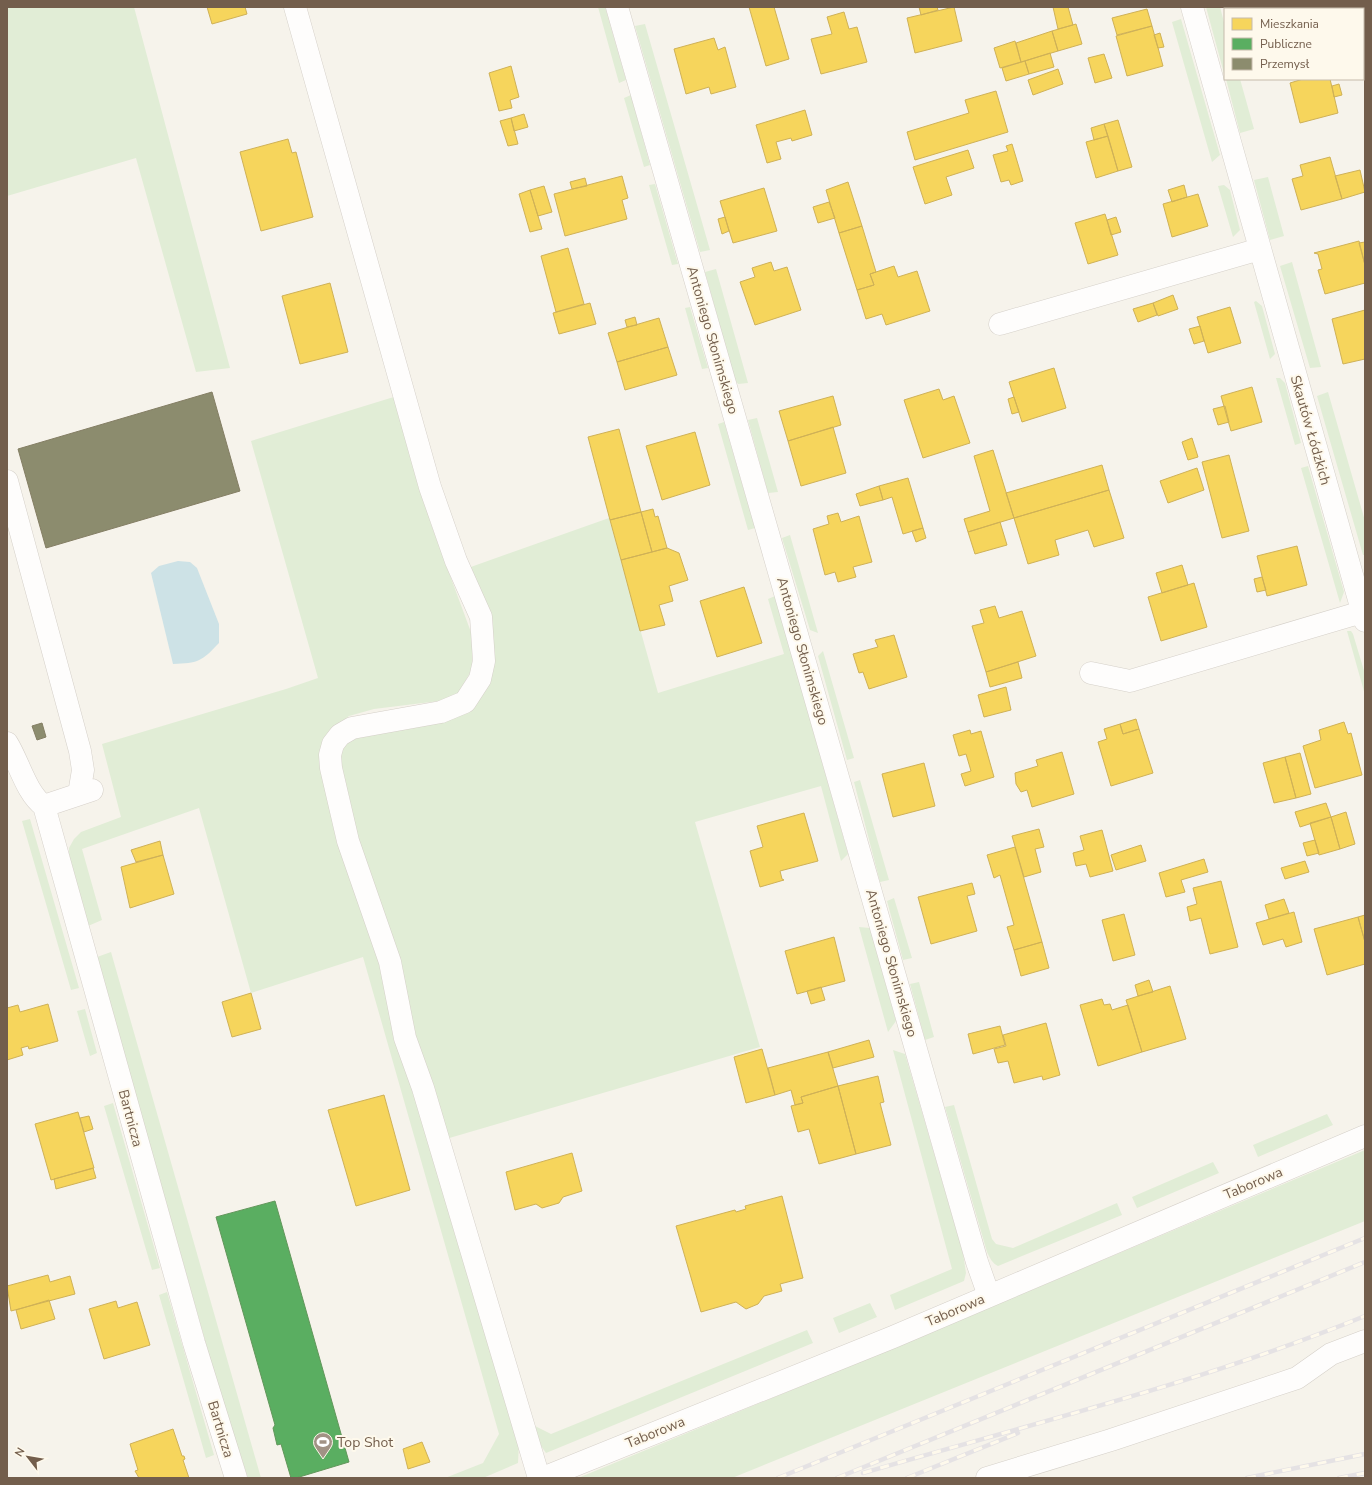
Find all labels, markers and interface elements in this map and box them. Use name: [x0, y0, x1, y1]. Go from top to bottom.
legend: [1224, 8, 1364, 80]
text: Mieszkania: [1260, 16, 1319, 32]
text: Publiczne: [1260, 36, 1312, 52]
text: Przemysł: [1260, 56, 1310, 72]
street label: Antoniego Słonimskiego: [682, 264, 743, 417]
street label: Skautów Łódzkich: [1286, 373, 1335, 487]
street label: Antoniego Słonimskiego: [772, 575, 833, 728]
street label: Antoniego Słonimskiego: [861, 887, 922, 1040]
street label: Bartnicza: [114, 1087, 147, 1149]
street label: Taborowa: [1221, 1163, 1286, 1204]
street label: Taborowa: [923, 1290, 988, 1331]
street label: Bartnicza: [203, 1398, 238, 1460]
street label: Taborowa: [623, 1412, 688, 1453]
sports icon: Top Shot: [312, 1431, 334, 1459]
place label: Top Shot: [337, 1433, 393, 1452]
north arrow: [8, 1437, 48, 1477]
text: N: [11, 1445, 28, 1459]

